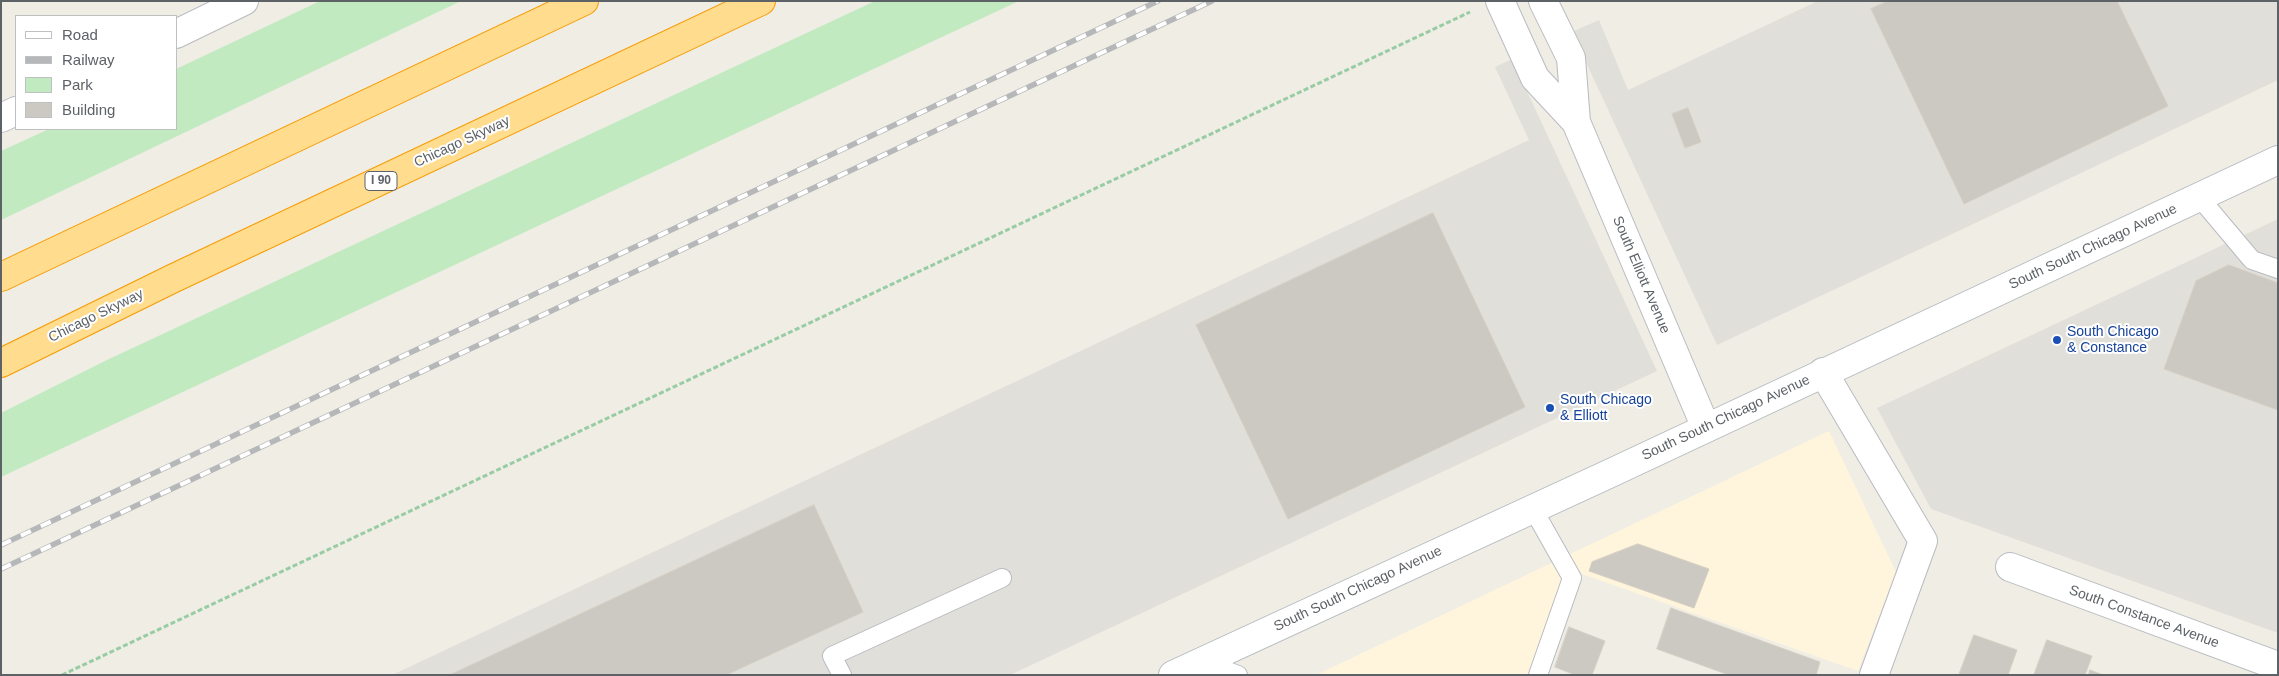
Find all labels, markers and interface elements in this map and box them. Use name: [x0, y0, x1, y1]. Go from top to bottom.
legend: [15, 15, 178, 130]
text: Road: [62, 26, 98, 43]
text: Railway: [62, 51, 115, 68]
text: Park: [62, 76, 93, 93]
text: Building: [62, 101, 115, 118]
street label: Chicago Skyway: [412, 113, 512, 171]
road number: I 90: [365, 172, 397, 190]
street label: South South Chicago Avenue: [2006, 201, 2180, 293]
street label: South Elliott Avenue: [1609, 214, 1673, 336]
street label: Chicago Skyway: [46, 286, 146, 346]
place label: South Chicago & Constance: [2067, 324, 2159, 357]
marker: South Chicago & Constance: [2051, 334, 2063, 346]
street label: South South Chicago Avenue: [1639, 372, 1813, 464]
place label: South Chicago & Elliott: [1560, 392, 1652, 424]
marker: South Chicago & Elliott: [1544, 402, 1556, 414]
street label: South South Chicago Avenue: [1271, 543, 1445, 635]
street label: South Constance Avenue: [2067, 582, 2221, 652]

